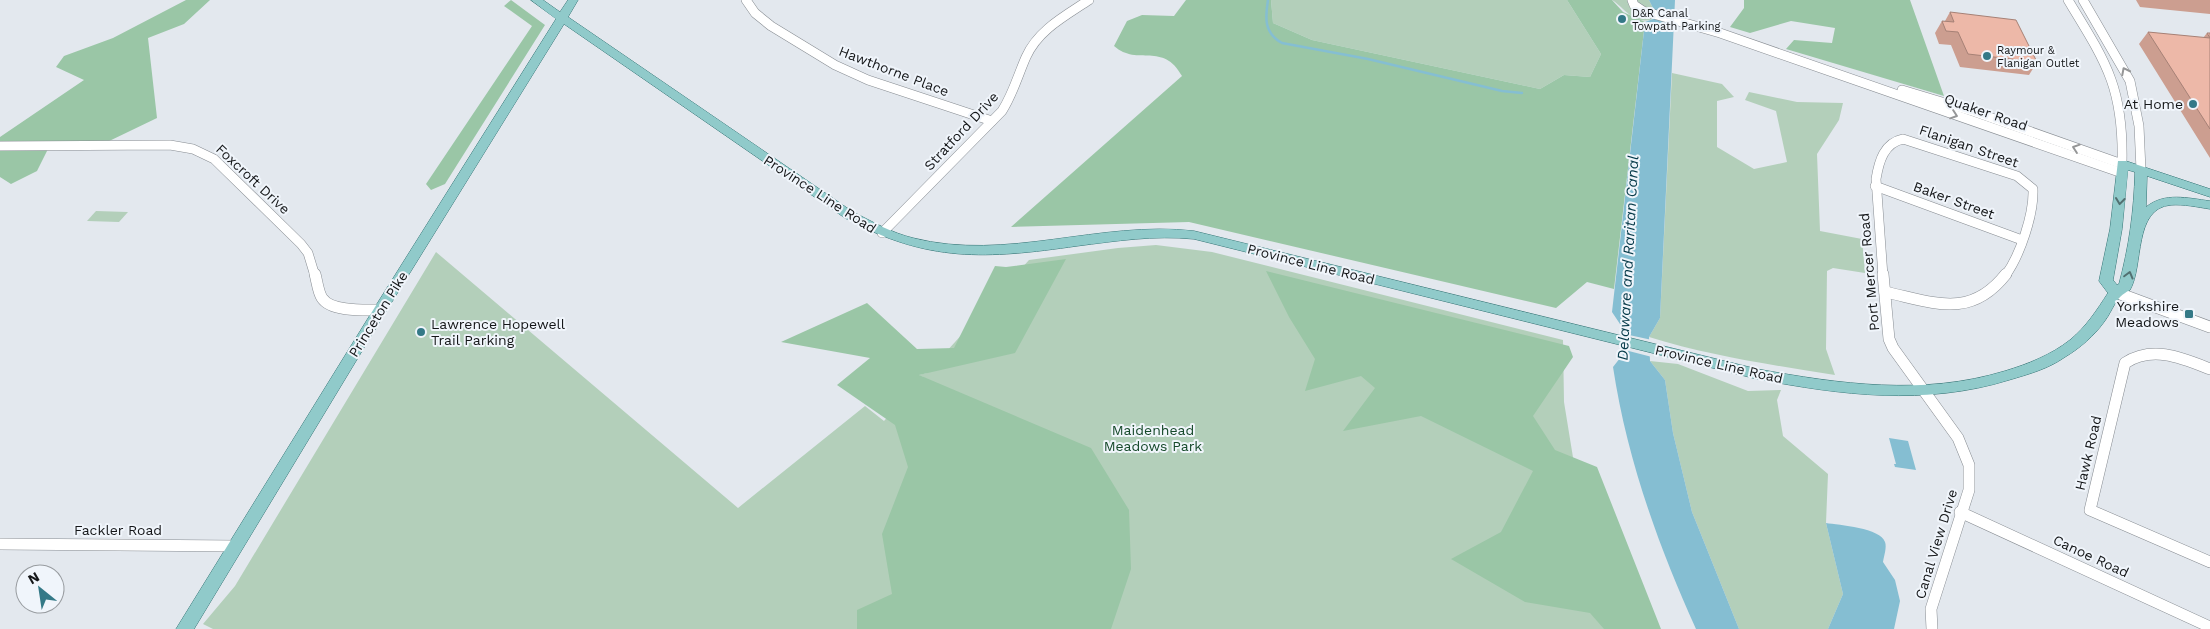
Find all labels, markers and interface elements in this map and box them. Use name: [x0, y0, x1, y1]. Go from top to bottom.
place label: D&R Canal Towpath Parking: [1632, 7, 1721, 33]
marker: D&R Canal Towpath Parking: [1616, 13, 1628, 25]
street label: Hawthorne Place: [837, 43, 951, 99]
place label: Raymour & Flanigan Outlet: [1997, 44, 2080, 70]
marker: Raymour & Flanigan Outlet: [1981, 50, 1993, 62]
one-way arrow: [2121, 67, 2131, 76]
street label: Stratford Drive: [921, 89, 1001, 173]
street label: Quaker Road: [1942, 90, 2030, 134]
place label: At Home: [2124, 96, 2183, 112]
marker: At Home: [2187, 98, 2199, 110]
one-way arrow: [1949, 109, 1958, 119]
street label: Flanigan Street: [1917, 121, 2021, 171]
street label: Foxcroft Drive: [213, 141, 293, 217]
one-way arrow: [2072, 144, 2081, 154]
street label: Province Line Road: [761, 152, 879, 236]
water label: Delaware and Raritan Canal: [1614, 155, 1642, 361]
street label: Baker Street: [1911, 178, 1997, 222]
one-way arrow: [2115, 197, 2126, 205]
street label: Port Mercer Road: [1856, 212, 1882, 332]
street label: Province Line Road: [1246, 240, 1376, 288]
street label: Princeton Pike: [345, 268, 411, 360]
one-way arrow: [2123, 272, 2133, 280]
place label: Yorkshire Meadows: [2115, 298, 2179, 330]
marker: Yorkshire Meadows: [2183, 308, 2195, 320]
place label: Lawrence Hopewell Trail Parking: [431, 316, 566, 348]
marker: Lawrence Hopewell Trail Parking: [415, 326, 427, 338]
street label: Province Line Road: [1654, 342, 1784, 386]
street label: Hawk Road: [2072, 414, 2104, 492]
park label: Maidenhead Meadows Park: [1104, 422, 1202, 454]
street label: Canal View Drive: [1912, 487, 1960, 601]
street label: Fackler Road: [74, 522, 162, 538]
street label: Canoe Road: [2051, 532, 2131, 580]
north arrow: [15, 564, 65, 614]
text: N: [25, 568, 42, 587]

